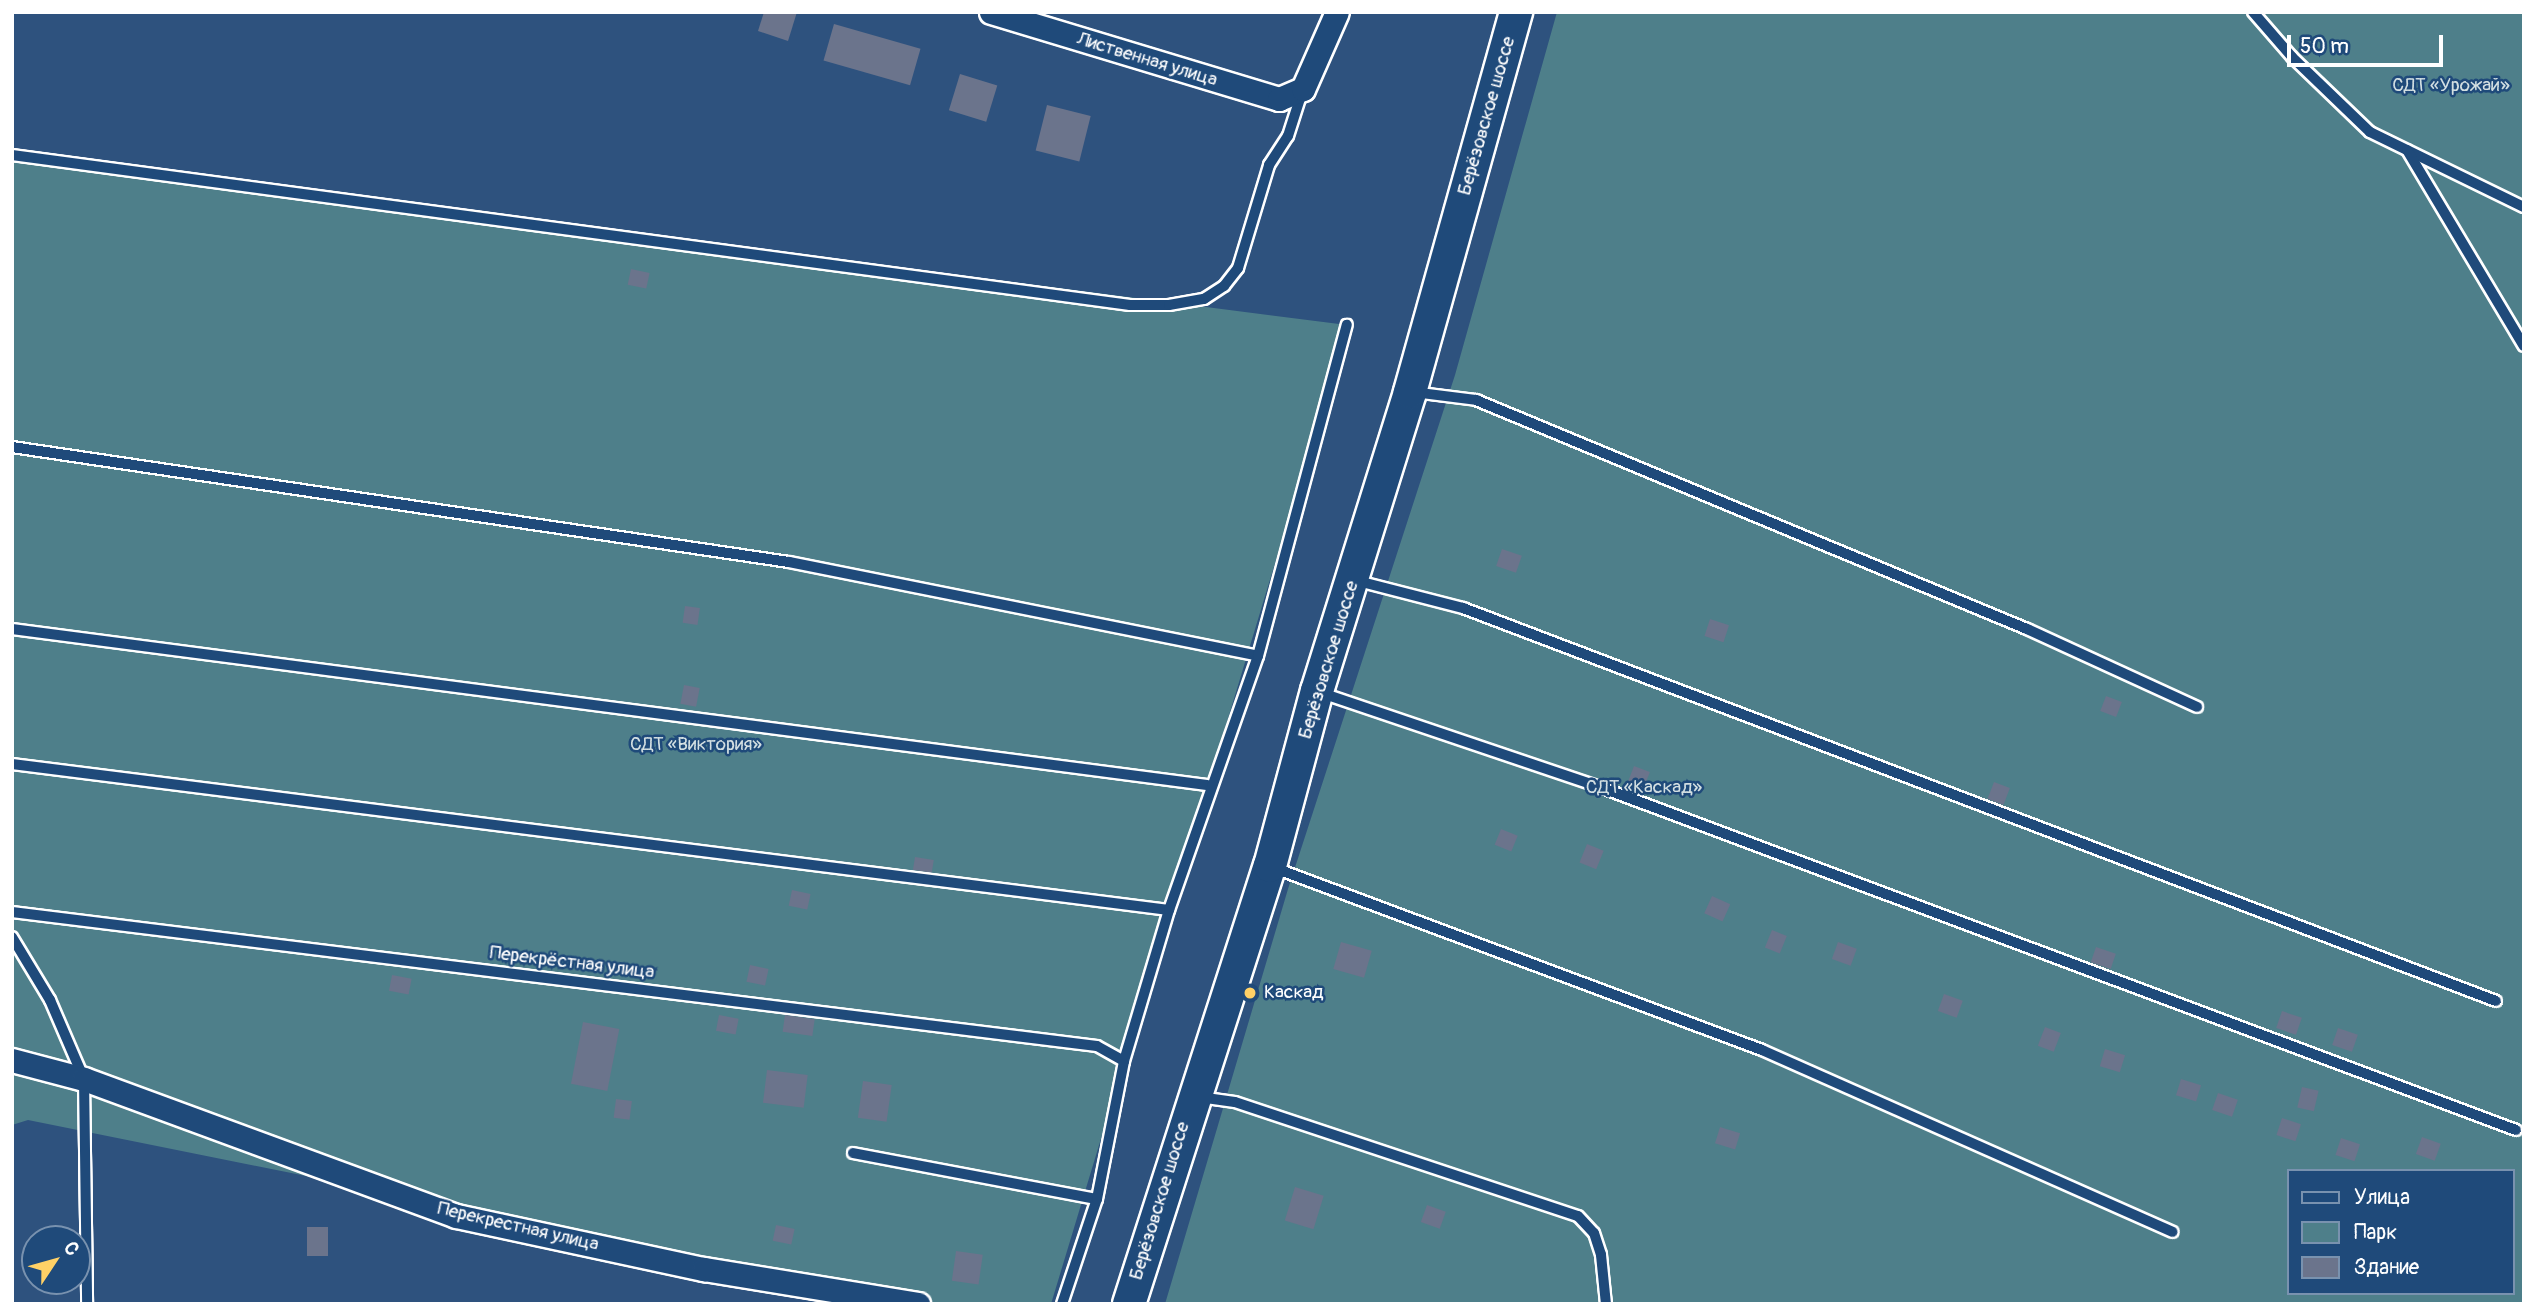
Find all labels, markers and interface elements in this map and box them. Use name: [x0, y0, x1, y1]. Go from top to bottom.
scale bar: [2291, 21, 2447, 65]
street label: Лиственная улица: [1074, 28, 1220, 92]
text: 50 m: [2300, 33, 2349, 60]
street label: Берёзовское шоссе: [1453, 34, 1521, 198]
park label: СДТ «Урожай»: [2392, 75, 2510, 97]
street label: Берёзовское шоссе: [1294, 578, 1364, 742]
park label: СДТ «Виктория»: [630, 734, 762, 756]
park label: СДТ «Каскад»: [1586, 777, 1702, 799]
street label: Перекрёстная улица: [488, 942, 656, 984]
place label: Каскад: [1264, 982, 1323, 1004]
marker: Каскад: [1242, 985, 1258, 1001]
street label: Берёзовское шоссе: [1125, 1119, 1195, 1283]
legend: [2288, 1169, 2515, 1295]
text: Улица: [2354, 1184, 2410, 1211]
street label: Перекрестная улица: [435, 1197, 601, 1257]
text: Парк: [2354, 1219, 2397, 1246]
north arrow: [21, 1225, 91, 1295]
text: С: [58, 1237, 85, 1261]
text: Здание: [2354, 1254, 2419, 1281]

